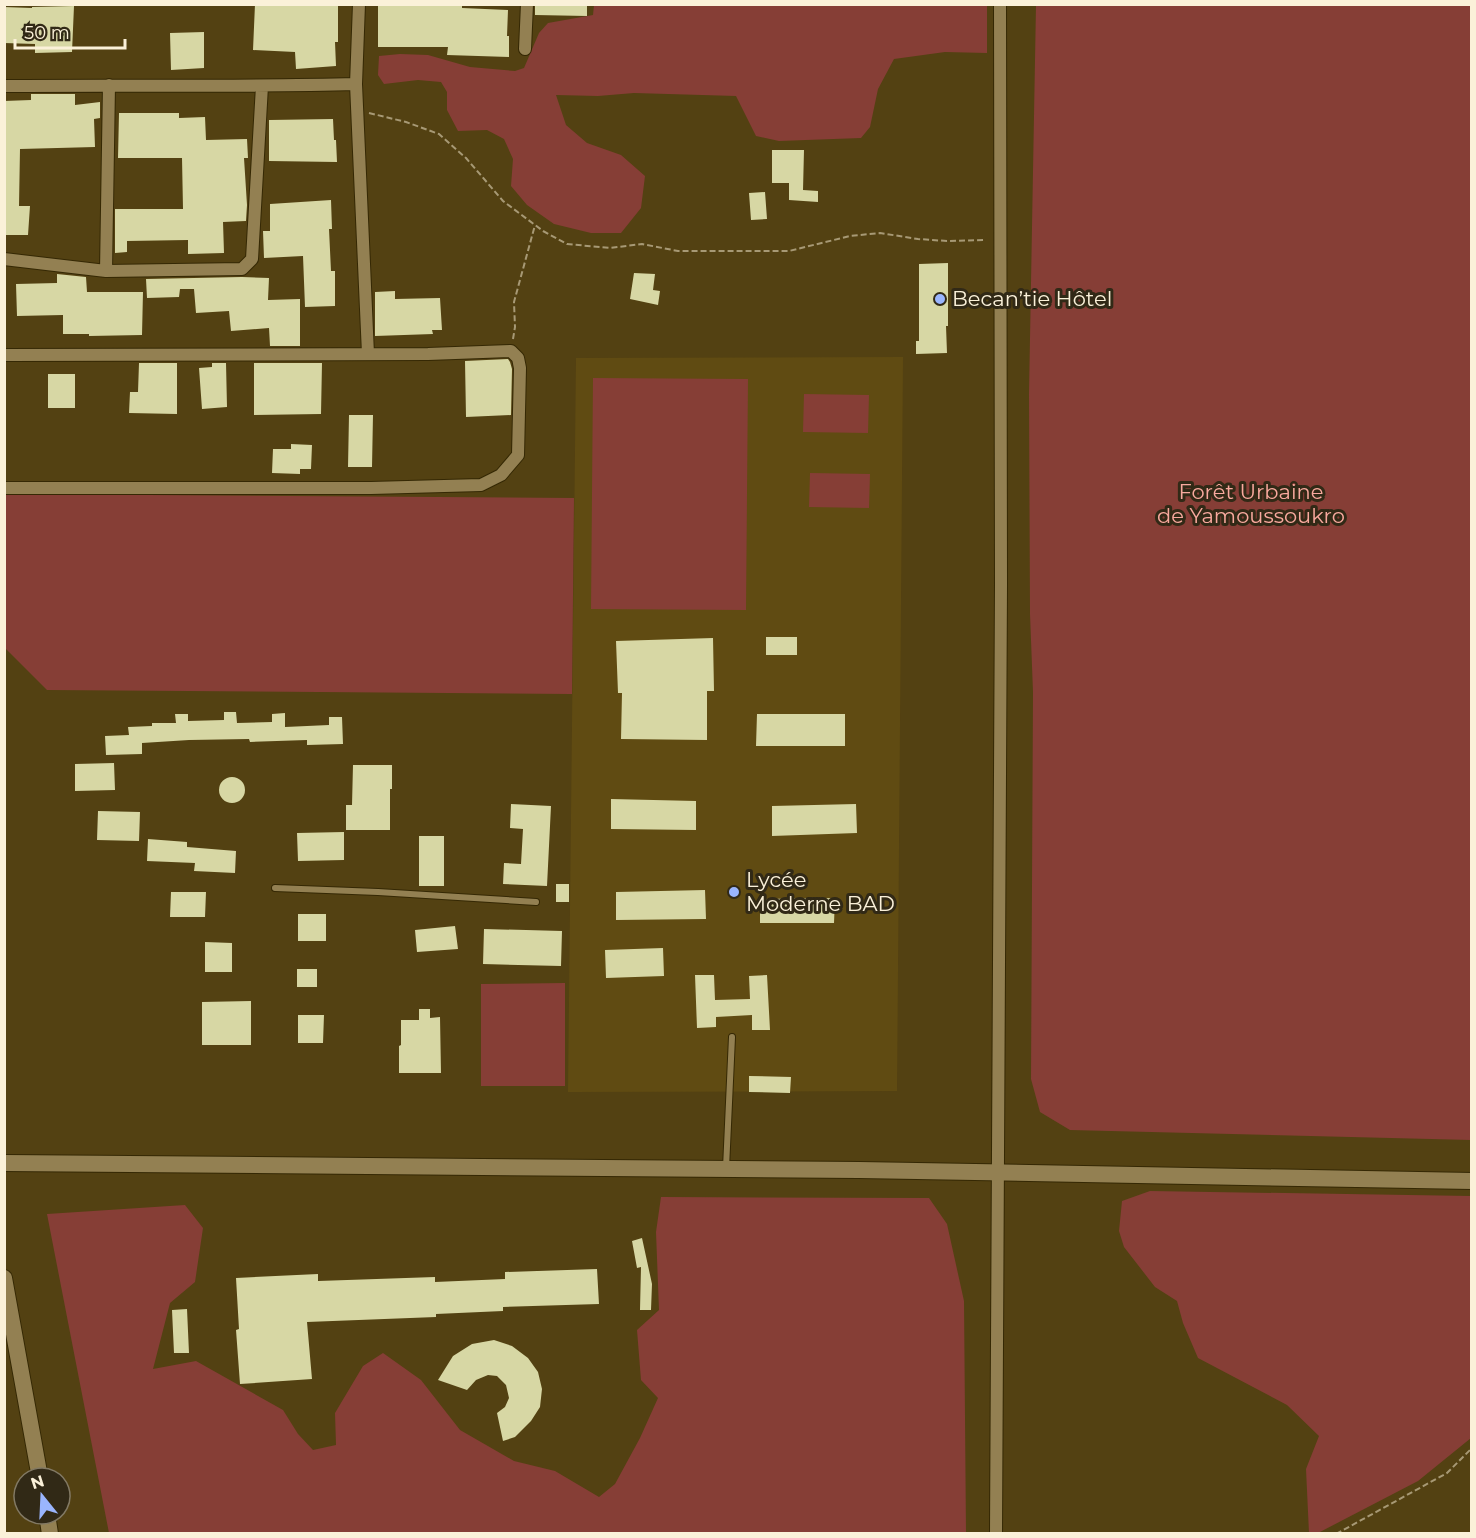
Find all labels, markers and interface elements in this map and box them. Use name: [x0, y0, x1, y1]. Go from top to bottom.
scale bar: [15, 12, 124, 50]
text: 50 m: [24, 22, 70, 44]
place label: Becan’tie Hôtel: [952, 286, 1112, 311]
marker: Becan’tie Hôtel: [933, 292, 947, 306]
park label: Forêt Urbaine de Yamoussoukro: [1157, 479, 1345, 528]
place label: Lycée Moderne BAD: [746, 867, 895, 916]
marker: Lycée Moderne BAD: [727, 885, 741, 899]
north arrow: [12, 1466, 72, 1526]
text: N: [28, 1471, 47, 1493]

